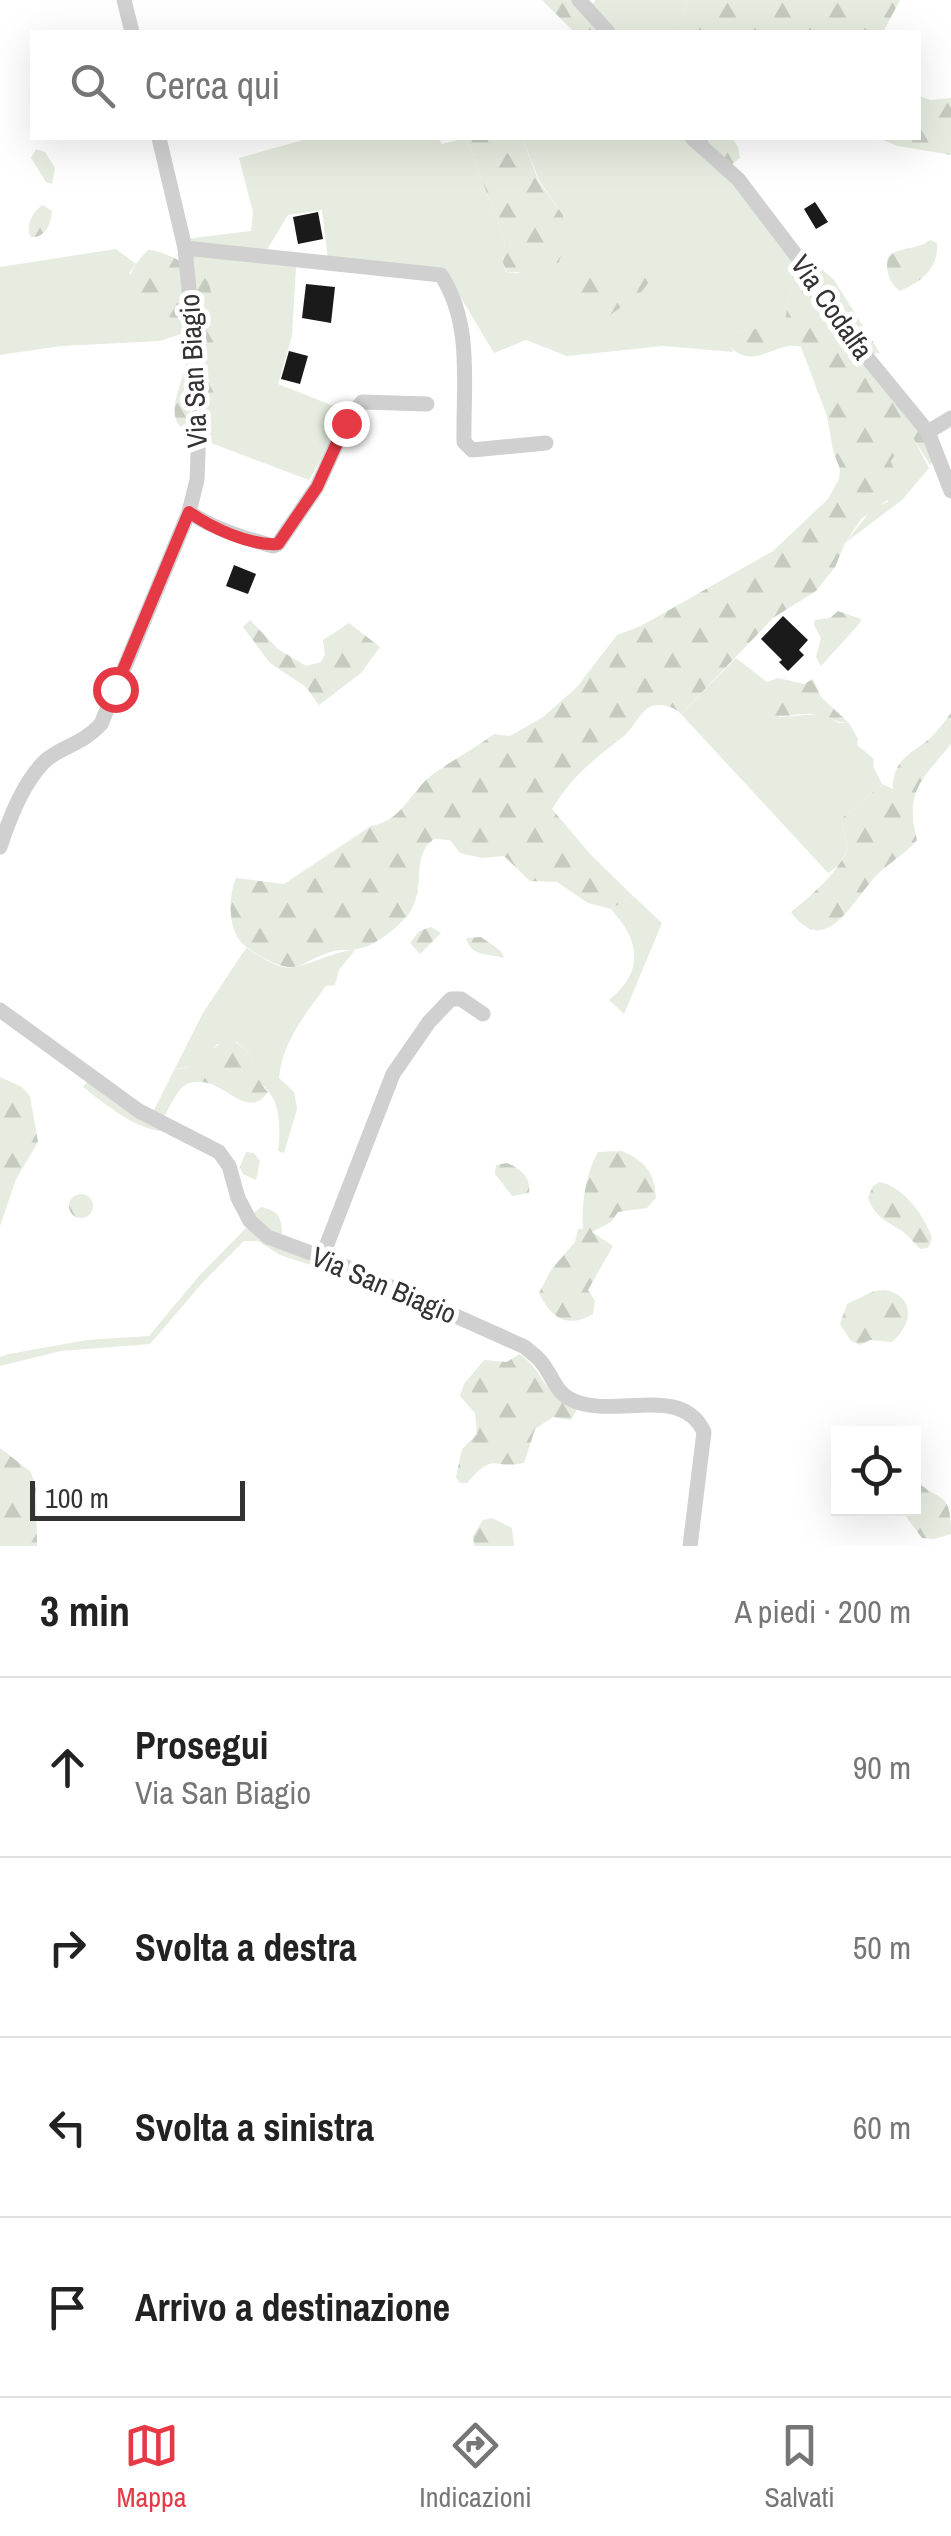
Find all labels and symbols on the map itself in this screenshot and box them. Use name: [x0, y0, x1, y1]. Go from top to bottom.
street label: Via Codalfa: [782, 247, 882, 367]
street label: Via San Biagio: [170, 293, 216, 449]
route end: [324, 401, 370, 447]
route start: [93, 667, 139, 713]
street label: Via San Biagio: [306, 1237, 462, 1333]
scale bar: [30, 1476, 245, 1520]

